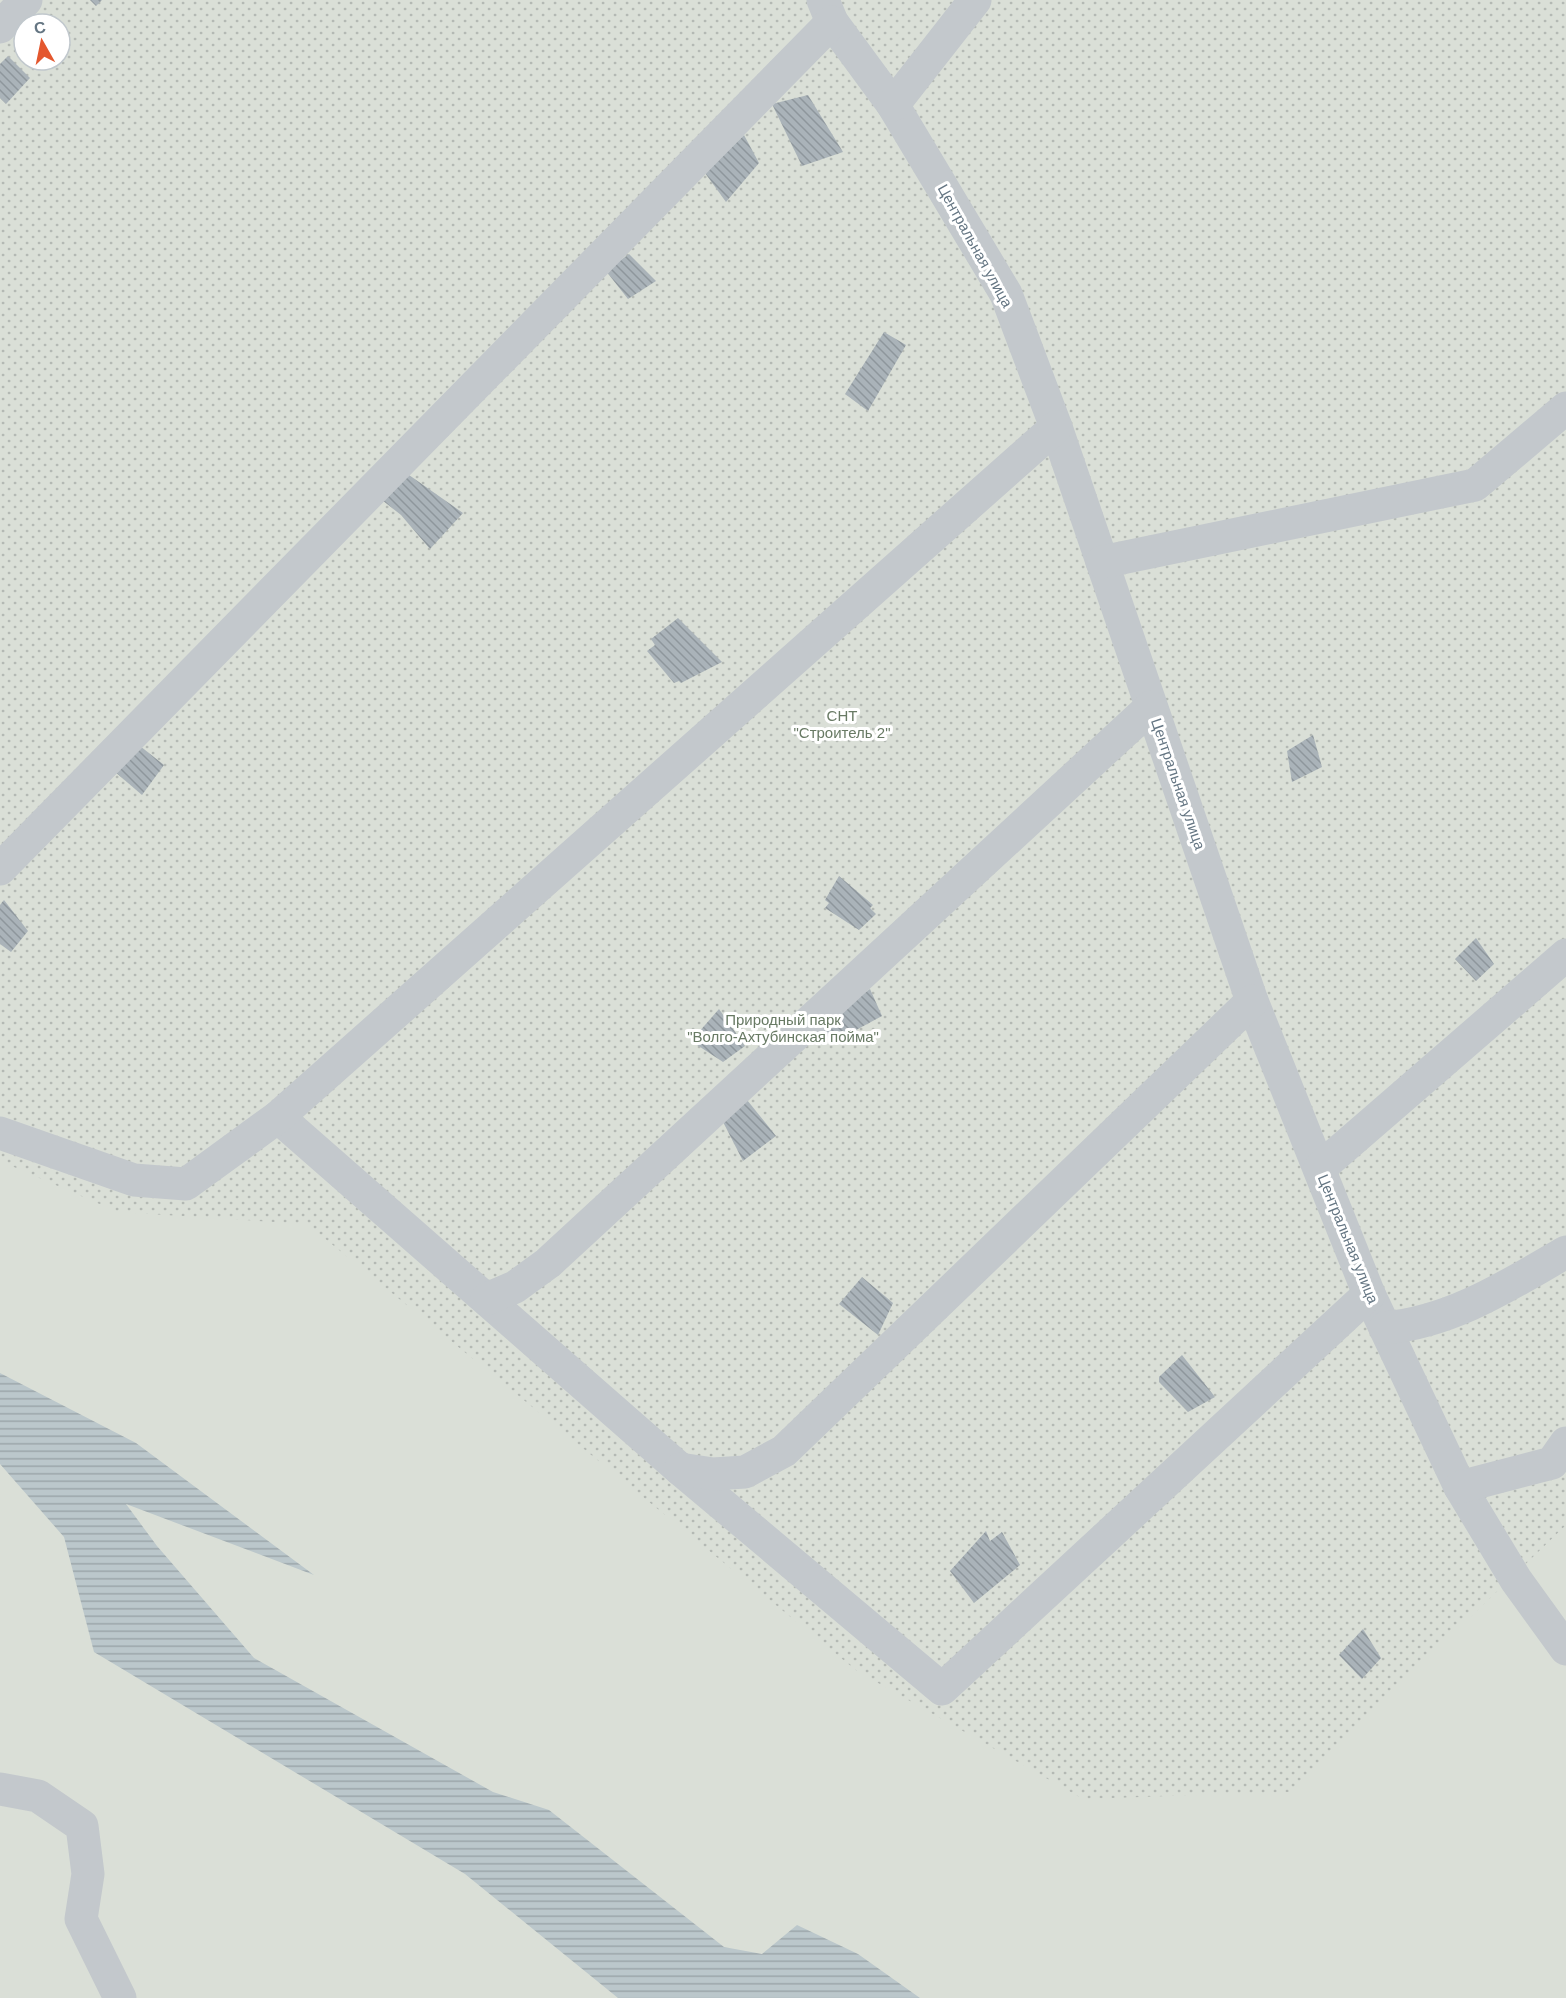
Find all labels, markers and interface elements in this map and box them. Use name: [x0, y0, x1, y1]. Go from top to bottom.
north arrow: [12, 12, 72, 72]
text: С: [33, 18, 47, 37]
street label: Центральная улица: [935, 181, 1017, 311]
park label: СНТ "Строитель 2": [793, 707, 891, 741]
street label: Центральная улица: [1148, 716, 1209, 852]
park label: Природный парк "Волго-Ахтубинская пойма": [687, 1011, 879, 1045]
street label: Центральная улица: [1315, 1172, 1382, 1307]

